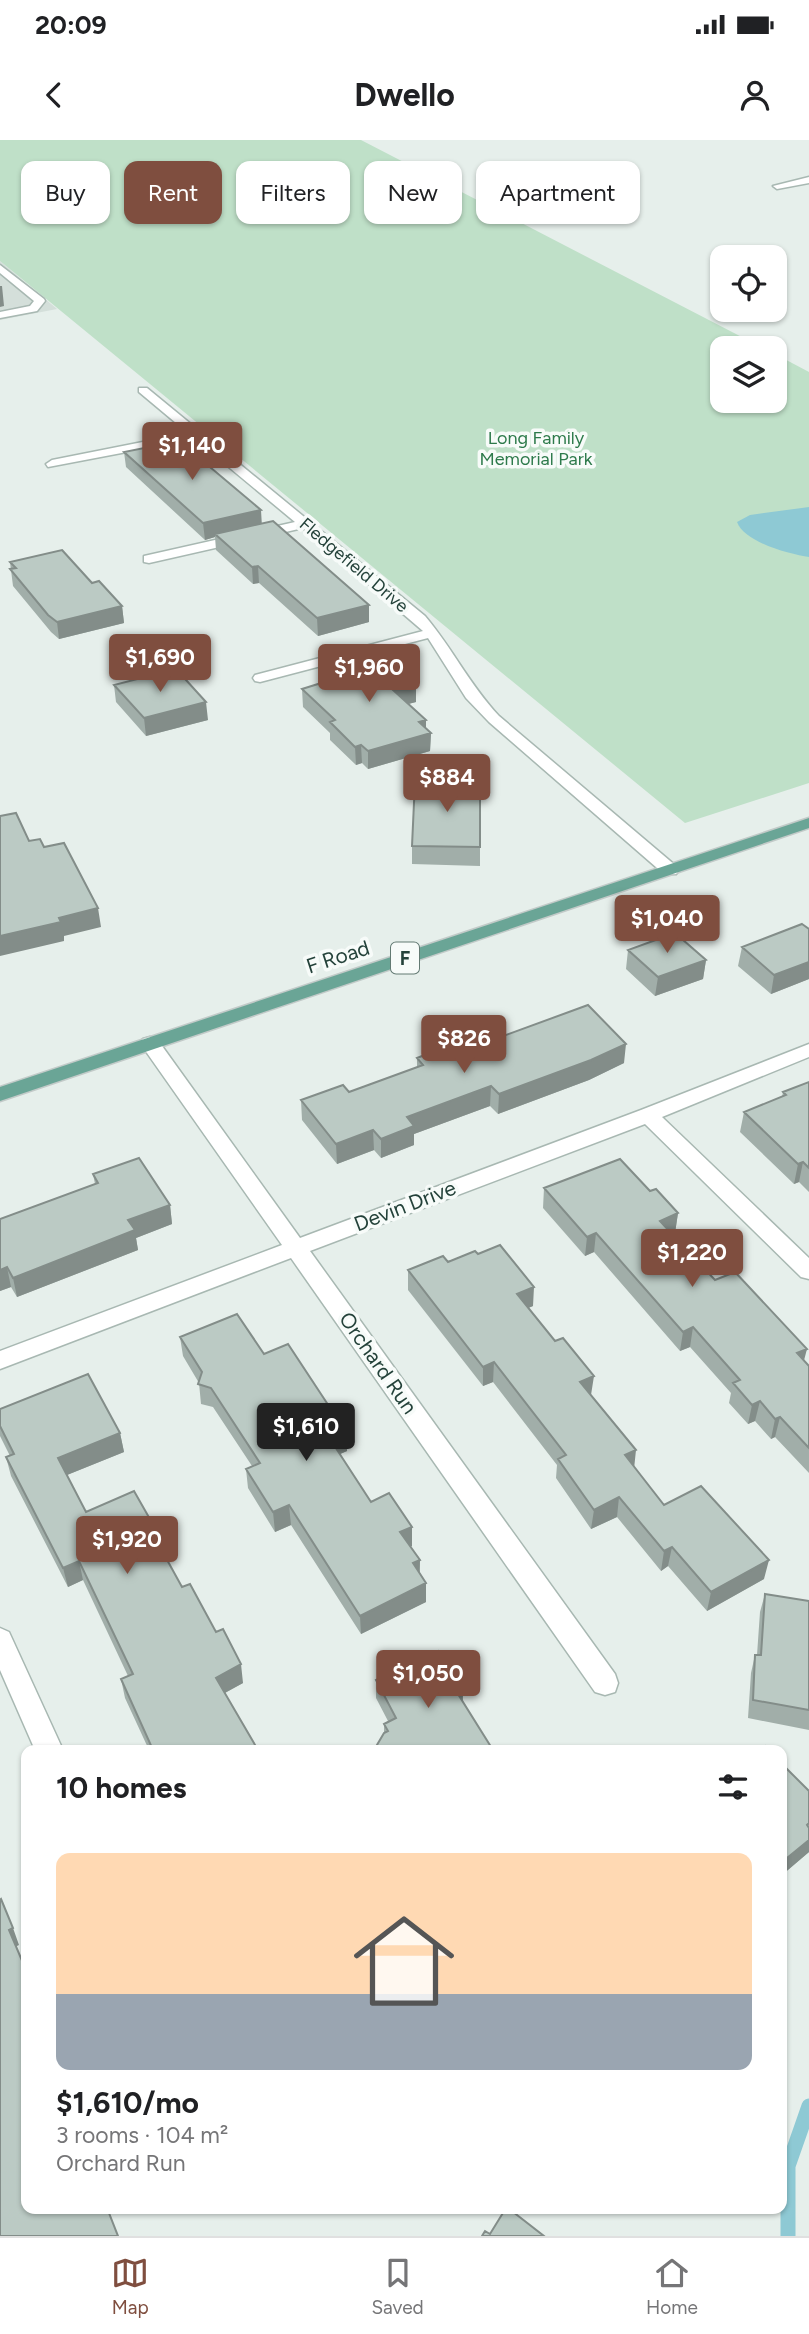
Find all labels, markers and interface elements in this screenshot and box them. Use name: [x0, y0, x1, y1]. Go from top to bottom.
text: 20:09: [35, 9, 107, 41]
icon: back: [35, 76, 73, 114]
text: Dwello: [354, 76, 455, 114]
icon: person: [736, 76, 774, 114]
chip: Buy: [21, 161, 110, 224]
chip: Rent: [124, 161, 222, 224]
chip: Filters: [236, 161, 350, 224]
chip: New: [364, 161, 462, 224]
chip: Apartment: [476, 161, 640, 224]
map controls: [710, 245, 787, 413]
button: locate: [710, 245, 787, 322]
button: layers: [710, 336, 787, 413]
pin: $1,140: [135, 422, 249, 482]
park label: Long Family Memorial Park: [480, 427, 593, 470]
text: $1,140: [158, 431, 226, 459]
street label: Fledgefield Drive: [295, 513, 413, 617]
pin: $1,690: [103, 634, 217, 694]
text: $1,690: [125, 643, 195, 671]
pin: $1,960: [312, 644, 426, 704]
text: $1,960: [334, 653, 404, 681]
pin: $884: [406, 754, 488, 814]
text: $884: [419, 763, 475, 791]
pin: $1,040: [610, 896, 724, 955]
text: $1,040: [631, 904, 703, 932]
street label: F Road: [303, 935, 373, 978]
road number: F: [391, 943, 419, 974]
pin: $826: [423, 1016, 505, 1075]
text: $826: [437, 1024, 491, 1052]
street label: Devin Drive: [350, 1175, 459, 1236]
pin: $1,220: [635, 1230, 749, 1289]
text: $1,220: [657, 1238, 727, 1266]
street label: Orchard Run: [334, 1307, 423, 1418]
pin: $1,610: [249, 1404, 363, 1463]
text: $1,610: [273, 1412, 339, 1440]
pin: $1,920: [70, 1516, 184, 1576]
text: $1,920: [92, 1525, 162, 1553]
pin: $1,050: [371, 1650, 485, 1710]
text: $1,050: [392, 1659, 464, 1687]
icon: filters: [714, 1768, 752, 1806]
text: 10 homes: [56, 1769, 187, 1806]
icon: home: [341, 1898, 467, 2024]
text: $1,610/mo: [56, 2084, 199, 2121]
text: 3 rooms · 104 m²: [56, 2121, 228, 2149]
text: Orchard Run: [56, 2149, 186, 2177]
tab: Map: [111, 2254, 149, 2319]
tab: Saved: [371, 2254, 424, 2319]
tab: Home: [646, 2254, 698, 2319]

